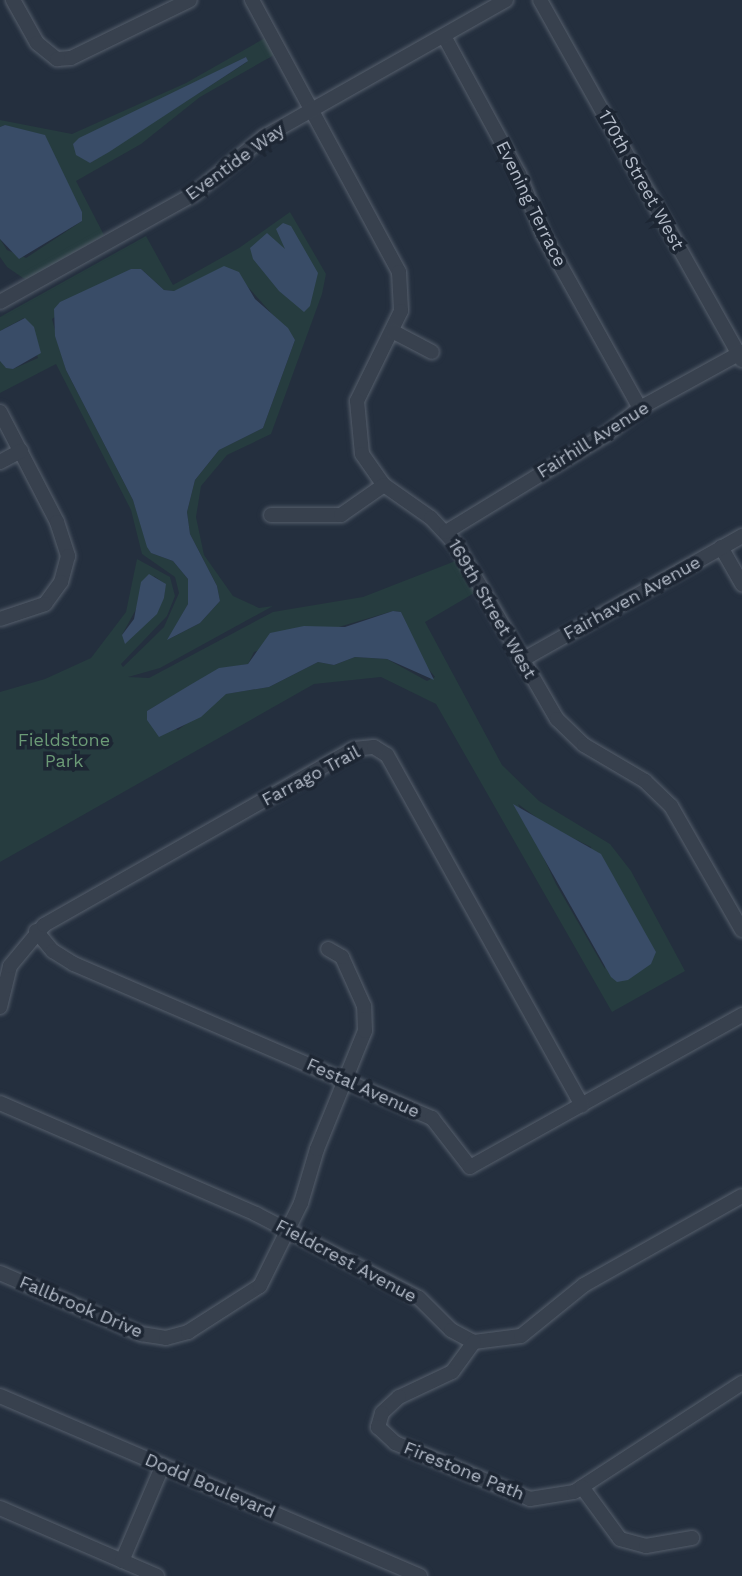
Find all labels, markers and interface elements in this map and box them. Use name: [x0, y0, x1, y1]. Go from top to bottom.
street label: 170th Street West: [593, 106, 689, 254]
street label: Eventide Way: [181, 119, 289, 205]
street label: Evening Terrace: [491, 137, 571, 271]
street label: Fairhill Avenue: [533, 397, 653, 483]
street label: 169th Street West: [443, 535, 541, 683]
street label: Fairhaven Avenue: [559, 551, 705, 645]
park label: Fieldstone Park: [18, 730, 110, 772]
street label: Farrago Trail: [258, 741, 364, 811]
street label: Festal Avenue: [302, 1053, 424, 1123]
street label: Fieldcrest Avenue: [271, 1215, 421, 1307]
street label: Fallbrook Drive: [16, 1271, 146, 1343]
street label: Firestone Path: [401, 1437, 527, 1505]
street label: Dodd Boulevard: [142, 1449, 278, 1523]

